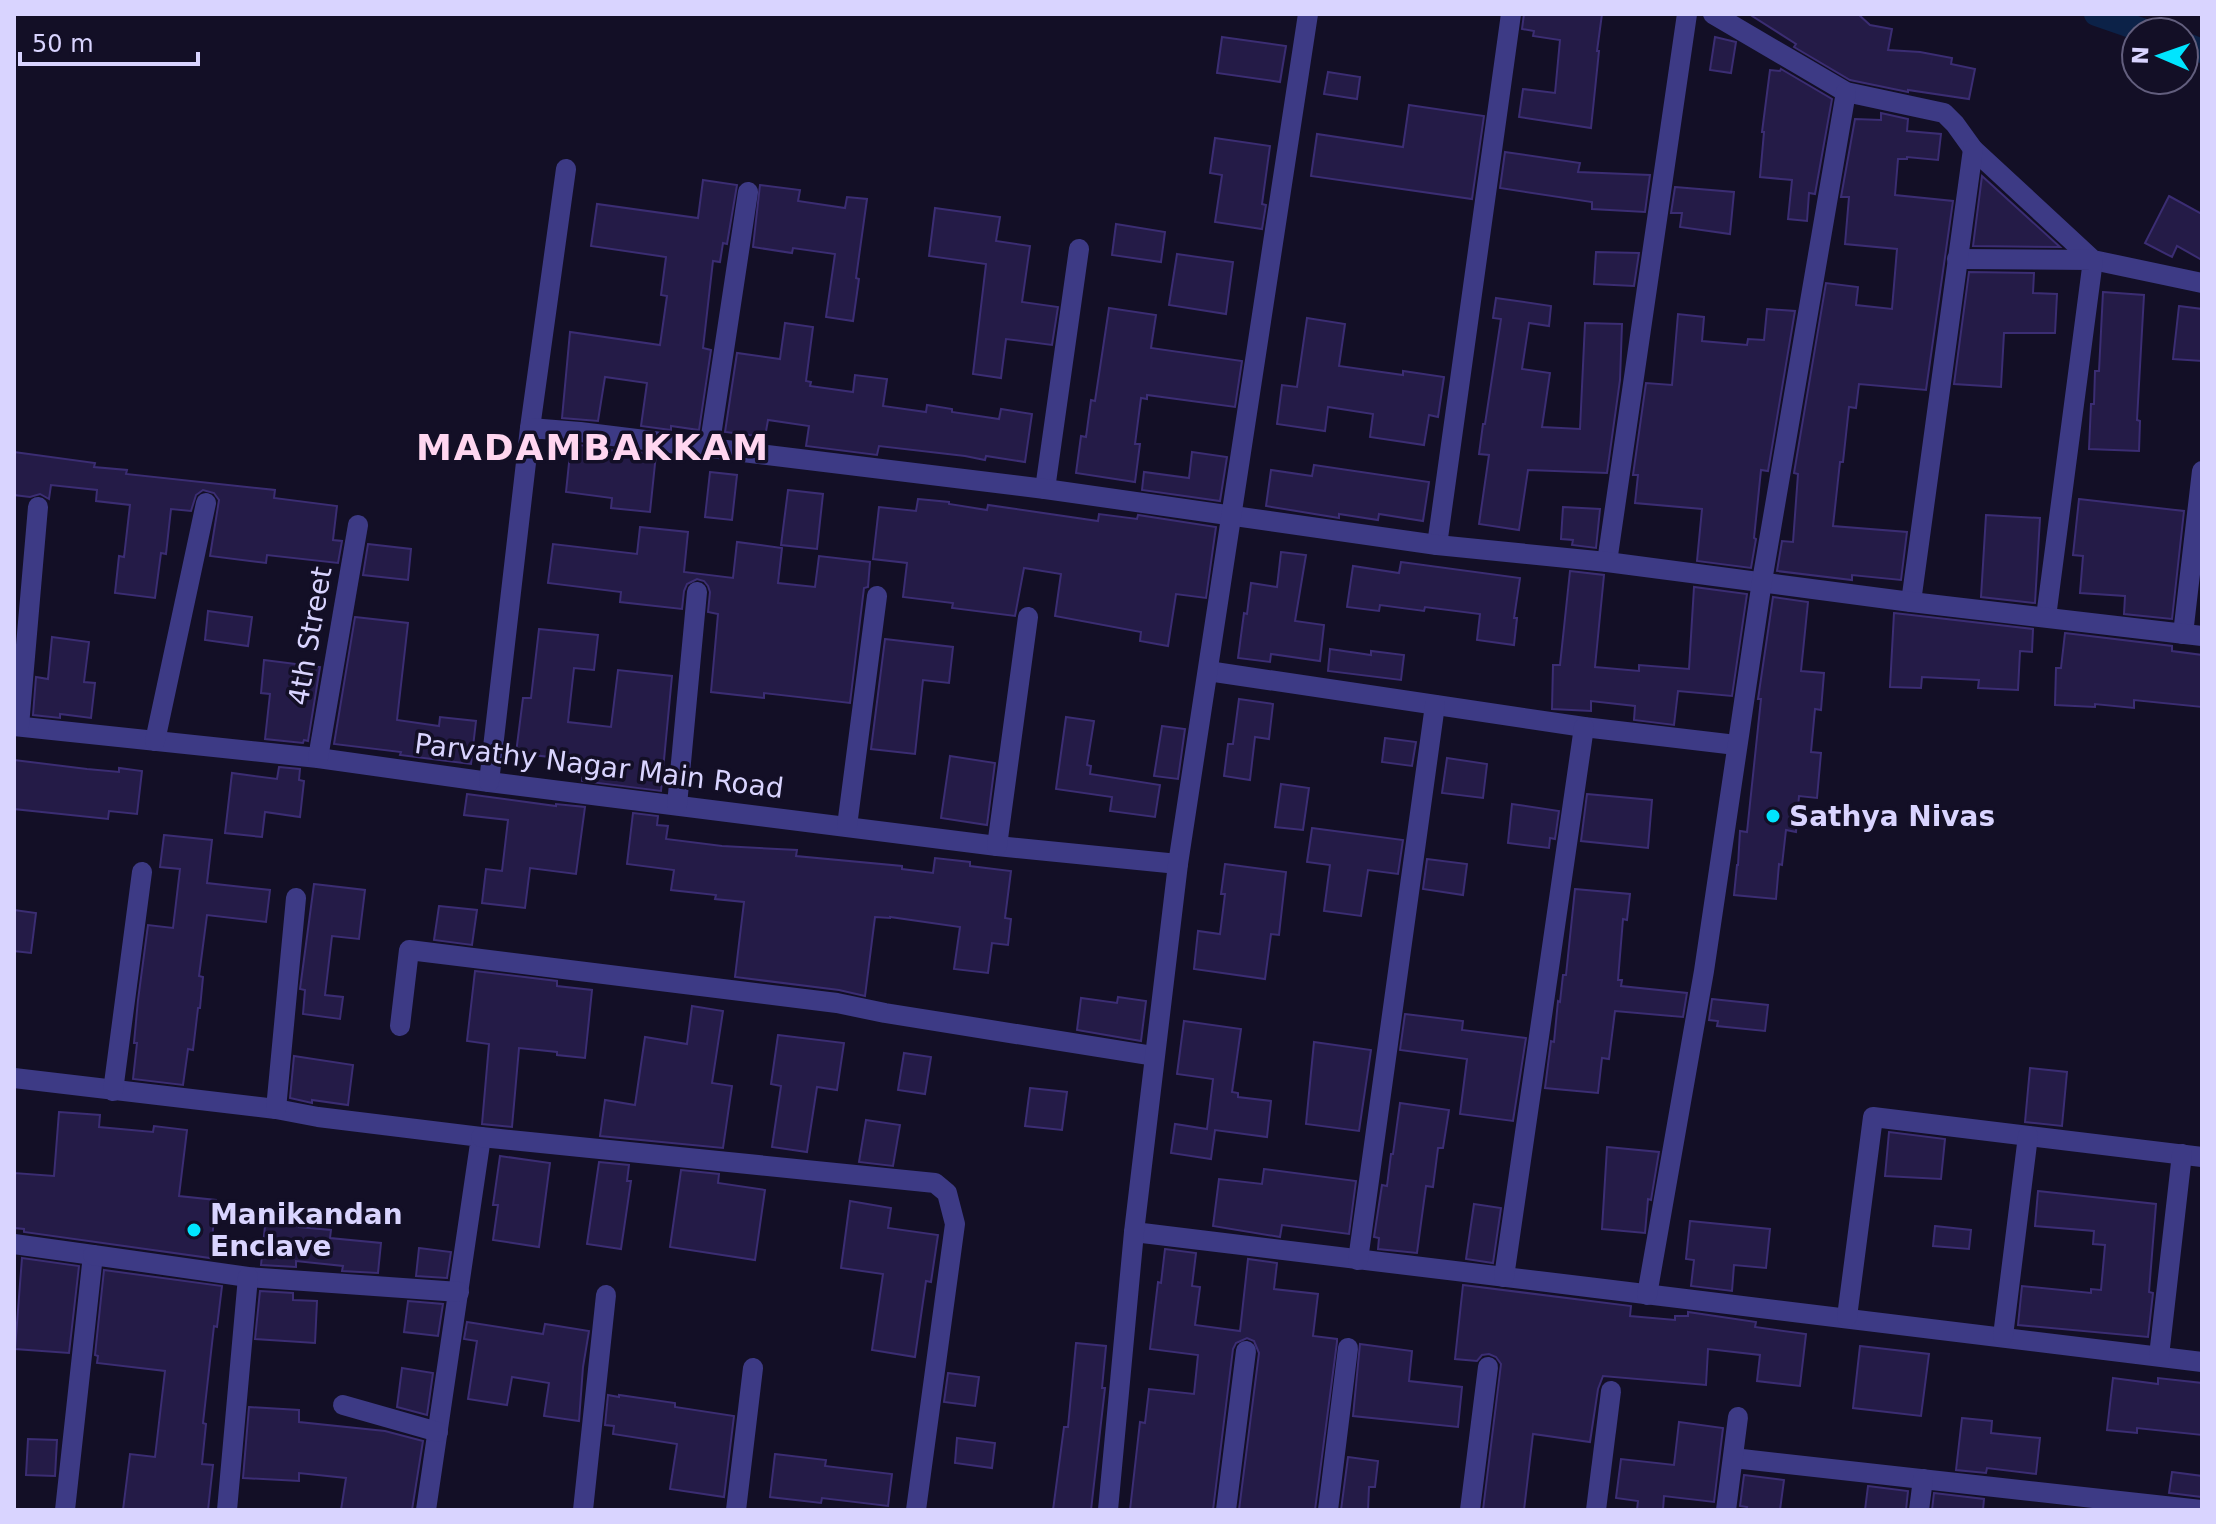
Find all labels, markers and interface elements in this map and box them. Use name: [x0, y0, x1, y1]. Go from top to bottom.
scale bar: [20, 16, 198, 66]
north arrow: [2120, 16, 2200, 96]
text: 50 m: [32, 30, 94, 58]
text: N: [2128, 46, 2153, 65]
district label: MADAMBAKKAM: [416, 427, 770, 468]
street label: 4th Street: [282, 564, 338, 708]
street label: Parvathy Nagar Main Road: [413, 727, 785, 805]
place label: Sathya Nivas: [1789, 800, 1995, 833]
marker: Sathya Nivas: [1764, 807, 1782, 825]
place label: Manikandan Enclave: [210, 1198, 403, 1263]
marker: Manikandan Enclave: [185, 1221, 203, 1239]

